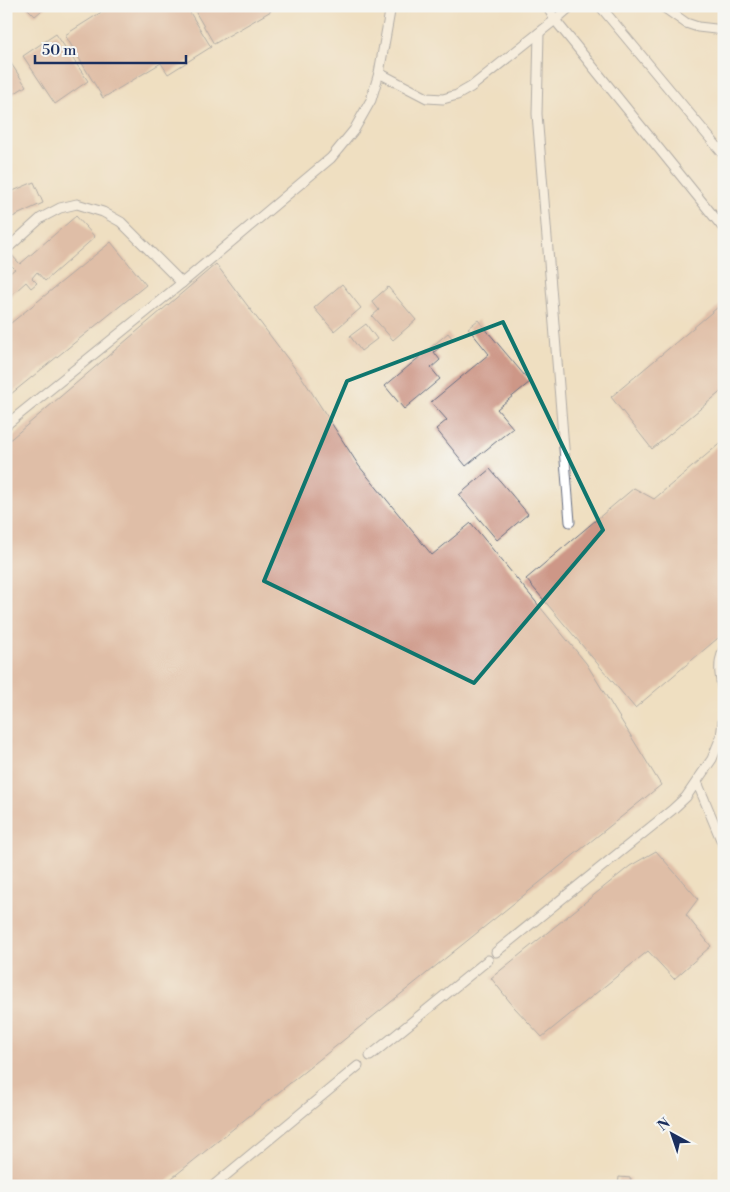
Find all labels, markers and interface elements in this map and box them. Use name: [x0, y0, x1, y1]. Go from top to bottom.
scale bar: [35, 32, 186, 64]
text: 50 m: [42, 41, 76, 60]
north arrow: [648, 1110, 698, 1160]
text: N: [654, 1114, 674, 1135]

